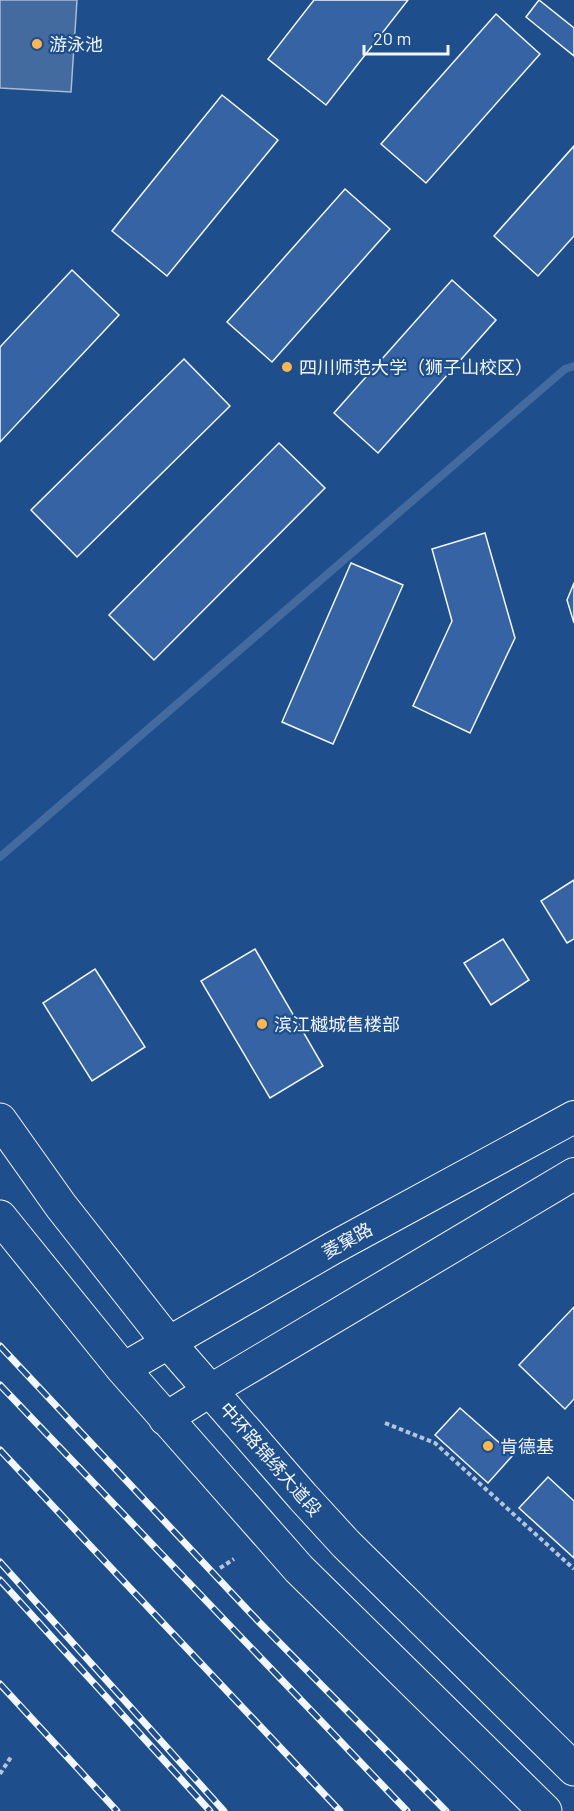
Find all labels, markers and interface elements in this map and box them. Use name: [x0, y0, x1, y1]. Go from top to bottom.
scale bar: [364, 18, 448, 56]
text: 20 m: [373, 27, 411, 49]
place label: 游泳池: [49, 33, 103, 55]
marker: 游泳池: [30, 37, 44, 51]
place label: 四川师范大学（狮子山校区）: [299, 356, 533, 378]
marker: 四川师范大学（狮子山校区）: [280, 360, 294, 374]
place label: 滨江樾城售楼部: [274, 1013, 400, 1035]
marker: 滨江樾城售楼部: [255, 1017, 269, 1031]
street label: 菱窠路: [318, 1217, 376, 1263]
street label: 中环路锦绣大道段: [215, 1397, 327, 1521]
place label: 肯德基: [500, 1435, 554, 1457]
marker: 肯德基: [481, 1439, 495, 1453]

